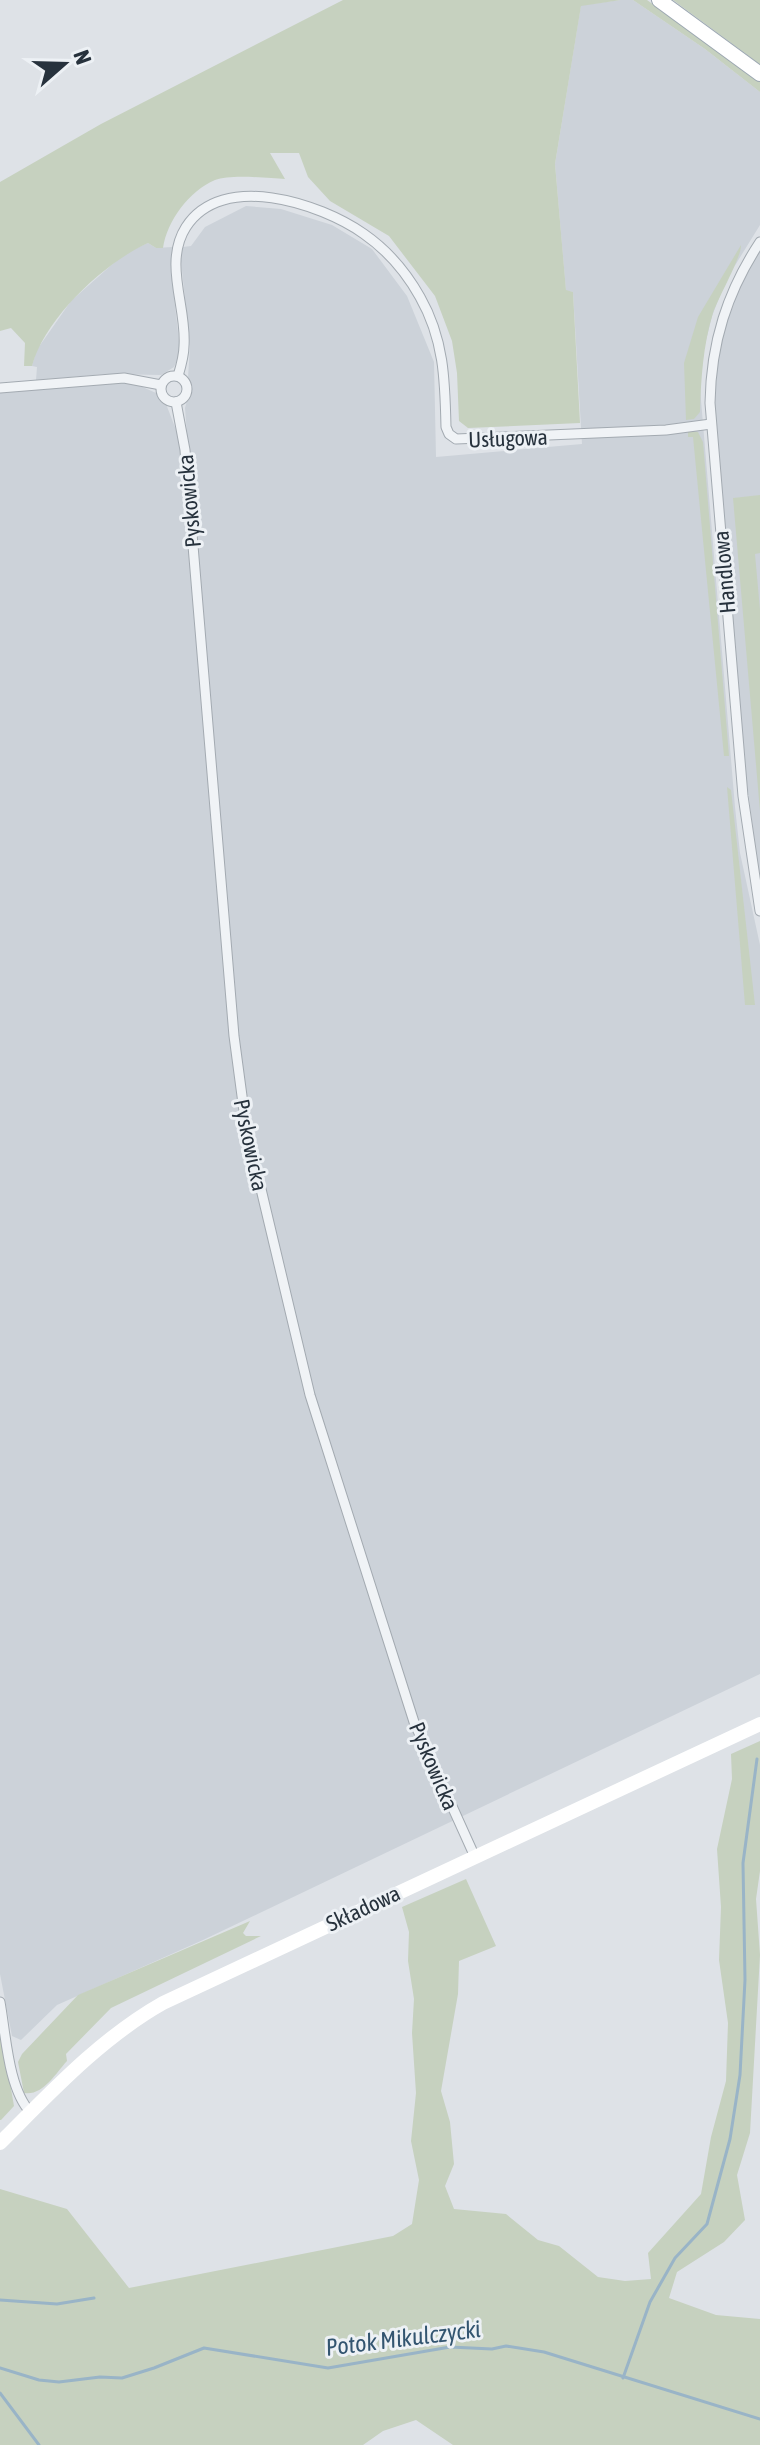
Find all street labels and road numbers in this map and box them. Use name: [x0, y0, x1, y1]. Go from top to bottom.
street label: Usługowa: [468, 424, 548, 452]
street label: Pyskowicka: [172, 453, 206, 549]
street label: Handlowa: [707, 530, 741, 614]
street label: Pyskowicka: [229, 1097, 273, 1193]
street label: Pyskowicka: [404, 1718, 464, 1814]
street label: Składowa: [322, 1880, 404, 1936]

